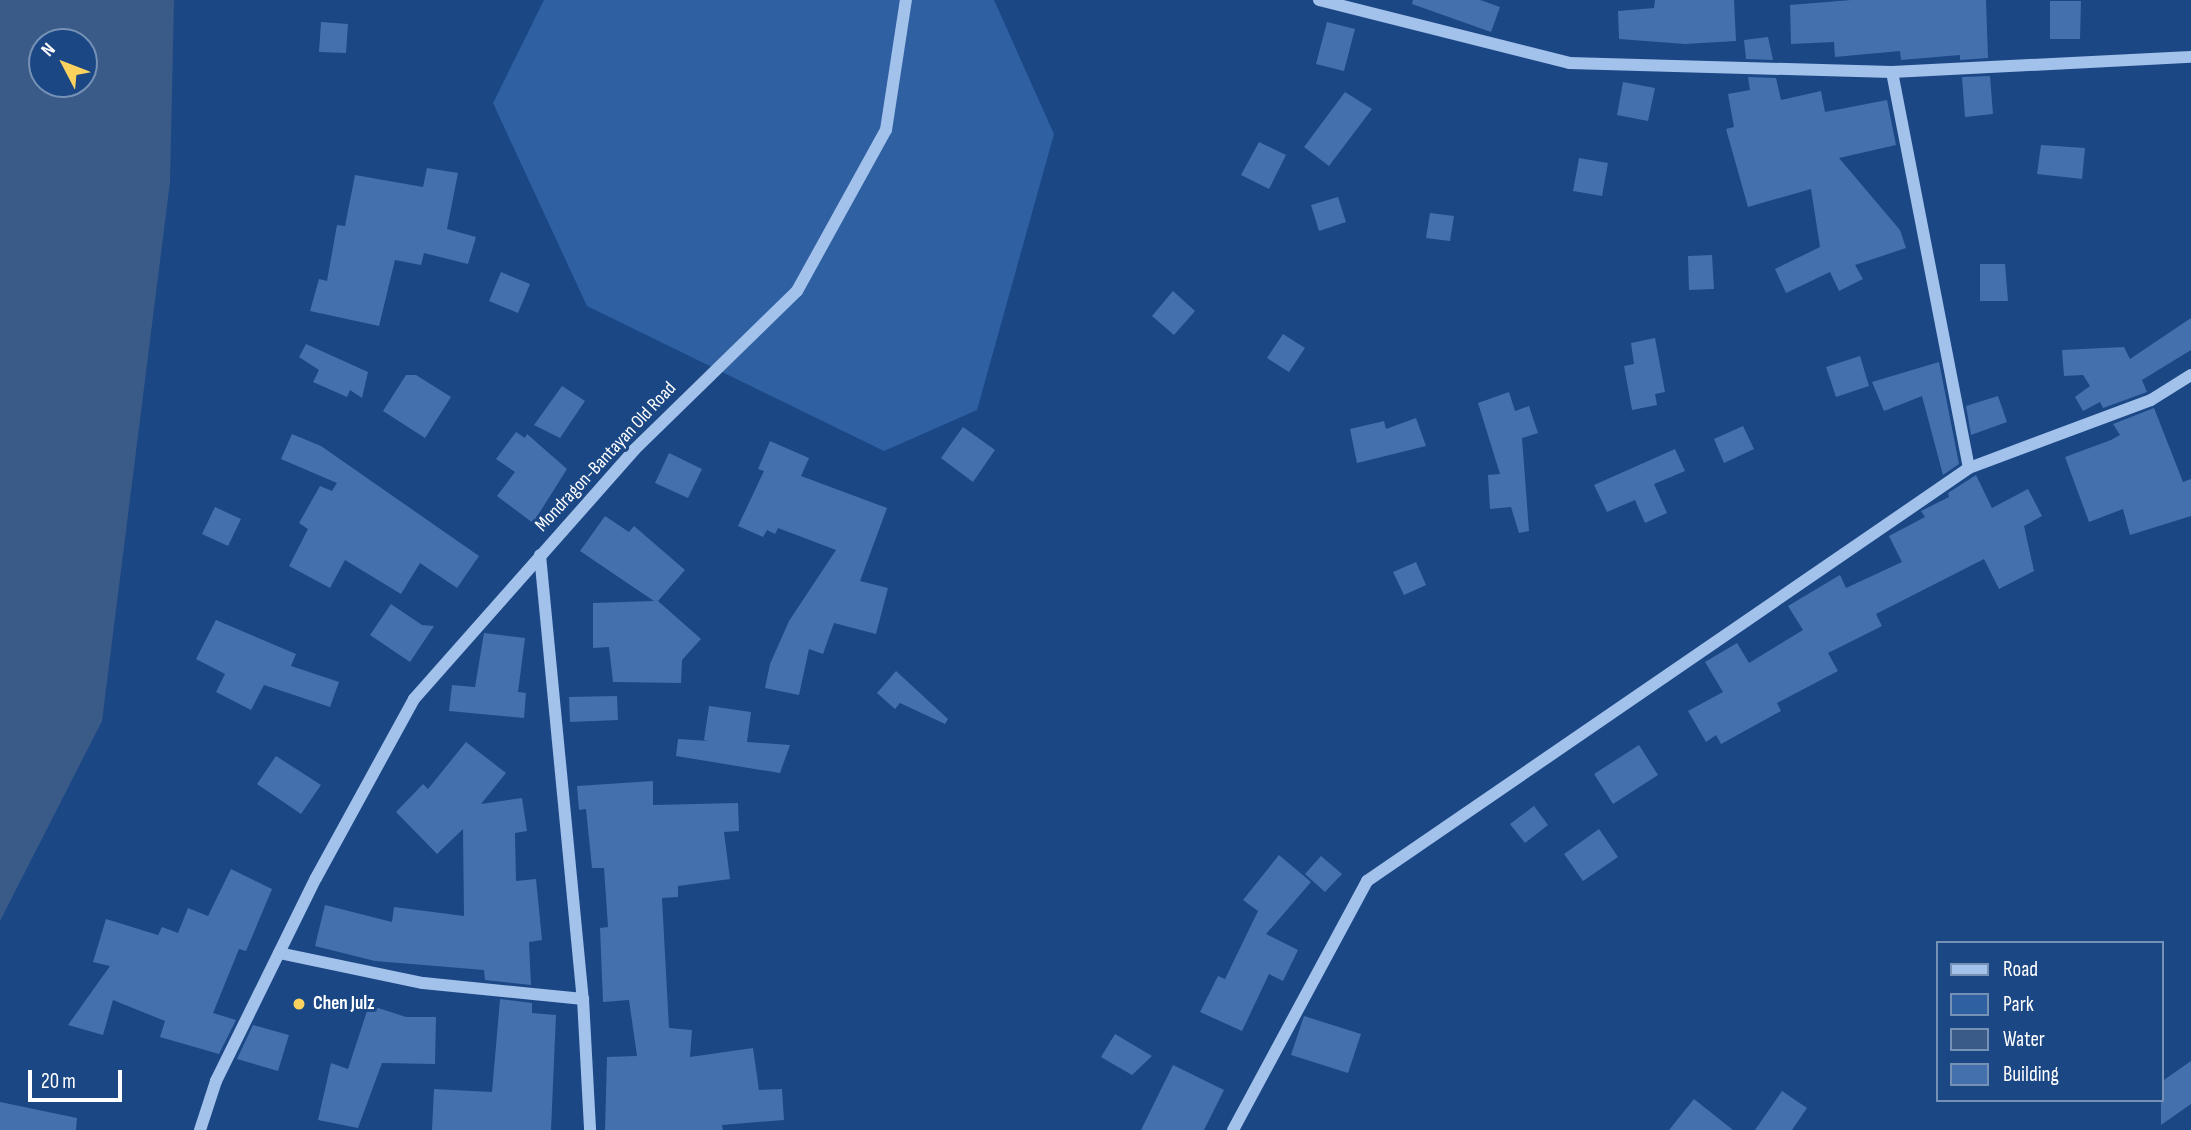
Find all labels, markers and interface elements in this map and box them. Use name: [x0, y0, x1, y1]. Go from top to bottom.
north arrow: [28, 28, 98, 98]
text: N: [37, 38, 60, 61]
street label: Mondragon-Bantayan Old Road: [531, 377, 681, 537]
legend: [1936, 941, 2163, 1102]
text: Road: [2003, 957, 2038, 982]
text: Park: [2003, 992, 2034, 1017]
place label: Chen Julz: [313, 993, 374, 1015]
marker: Chen Julz: [291, 996, 307, 1012]
text: Water: [2003, 1027, 2045, 1052]
scale bar: [32, 1056, 126, 1100]
text: Building: [2003, 1062, 2059, 1087]
text: 20 m: [41, 1069, 76, 1094]

